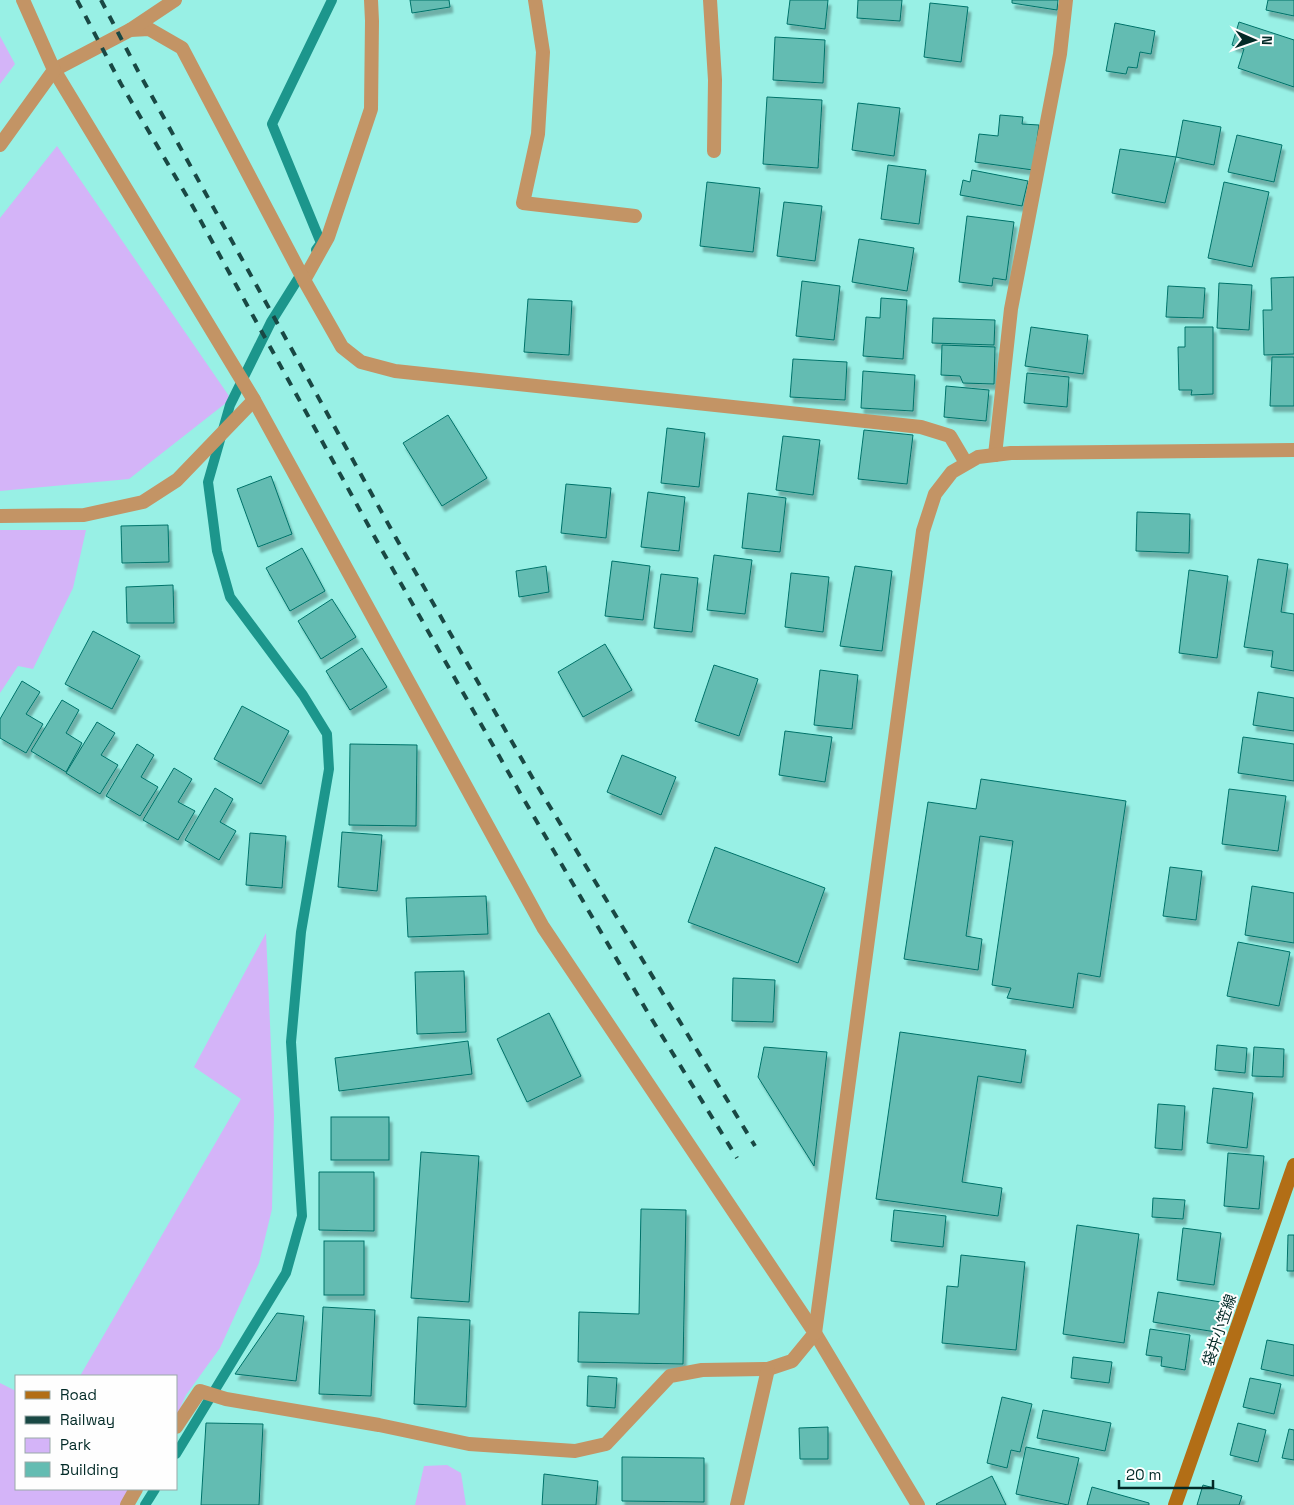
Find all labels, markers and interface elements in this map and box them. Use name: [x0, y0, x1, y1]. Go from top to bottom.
north arrow: [1229, 15, 1279, 65]
text: N: [1258, 35, 1276, 45]
street label: 袋井小笠線: [1198, 1291, 1240, 1369]
legend: [15, 1375, 178, 1490]
text: Road: [60, 1385, 97, 1404]
text: Railway: [60, 1410, 115, 1429]
text: Park: [60, 1435, 91, 1454]
scale bar: [1119, 1458, 1213, 1490]
text: Building: [60, 1460, 119, 1479]
text: 20 m: [1126, 1465, 1161, 1484]

